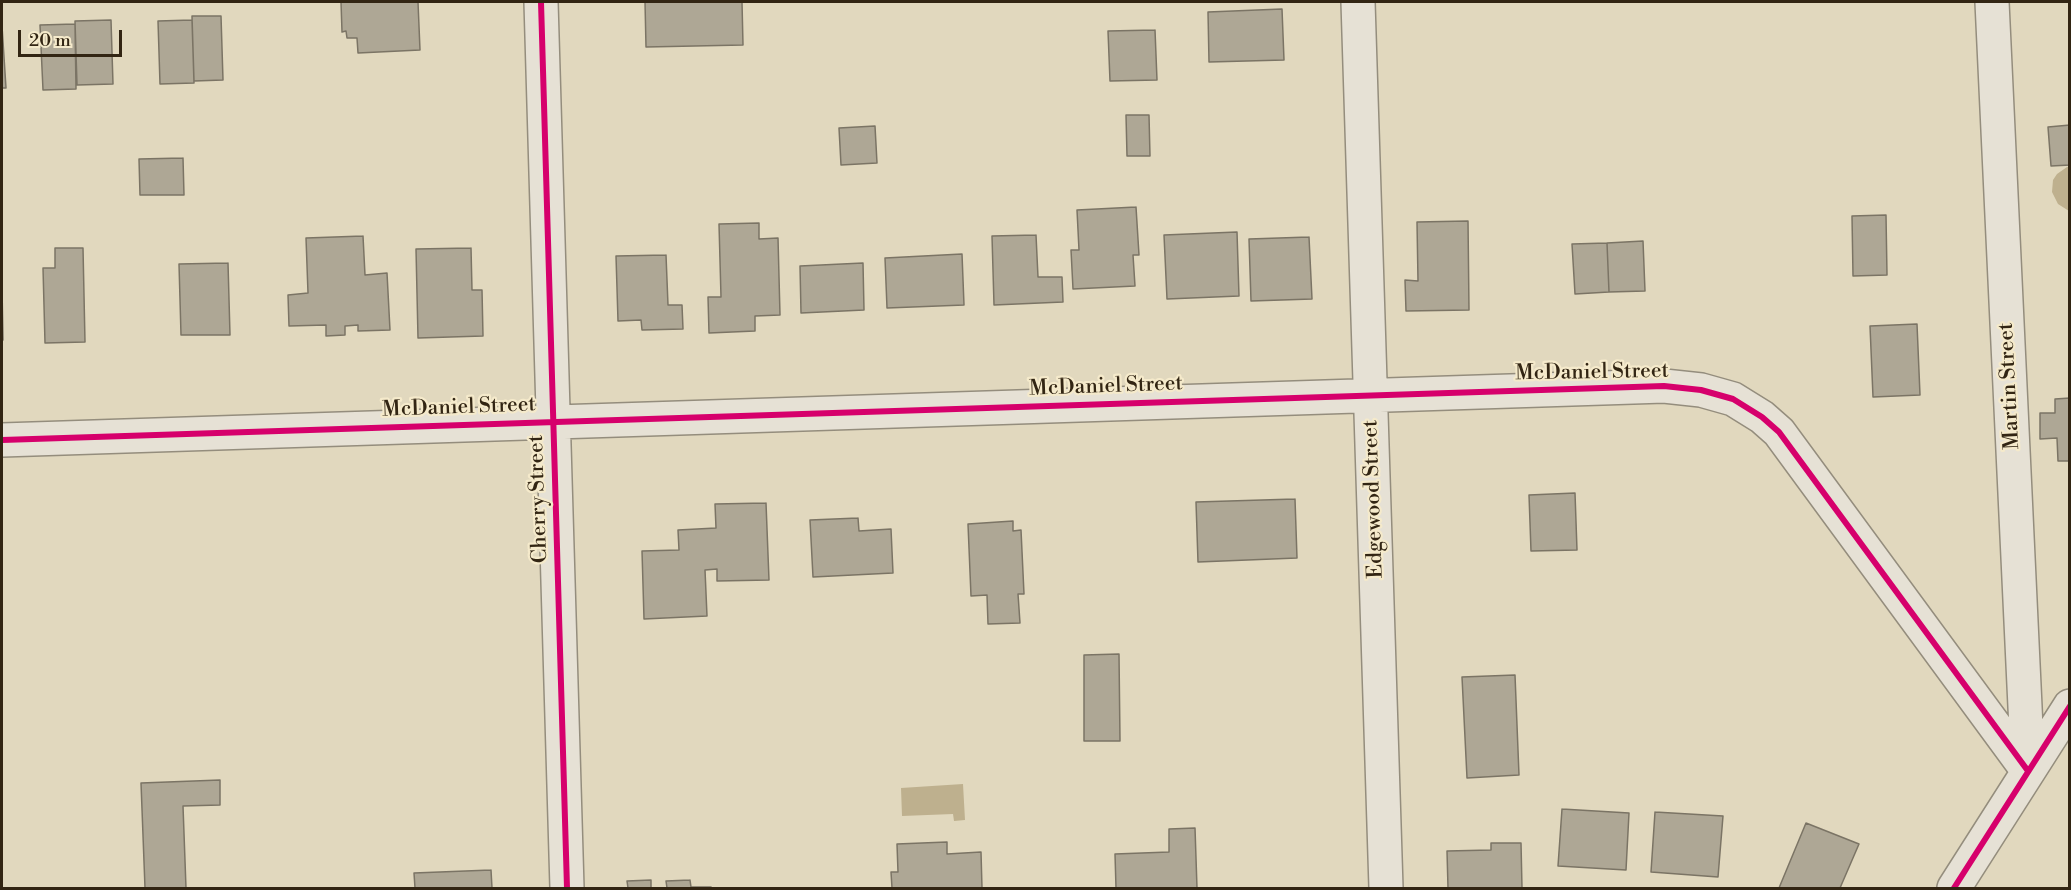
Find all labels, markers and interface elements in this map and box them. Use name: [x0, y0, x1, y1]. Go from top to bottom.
scale bar: [21, 18, 124, 56]
text: 20 m: [29, 29, 71, 52]
street label: Martin Street: [1994, 322, 2026, 450]
street label: McDaniel Street: [1515, 359, 1669, 387]
street label: McDaniel Street: [1029, 372, 1183, 402]
street label: McDaniel Street: [382, 393, 536, 423]
street label: Edgewood Street: [1359, 419, 1389, 579]
street label: Cherry Street: [524, 434, 554, 564]

